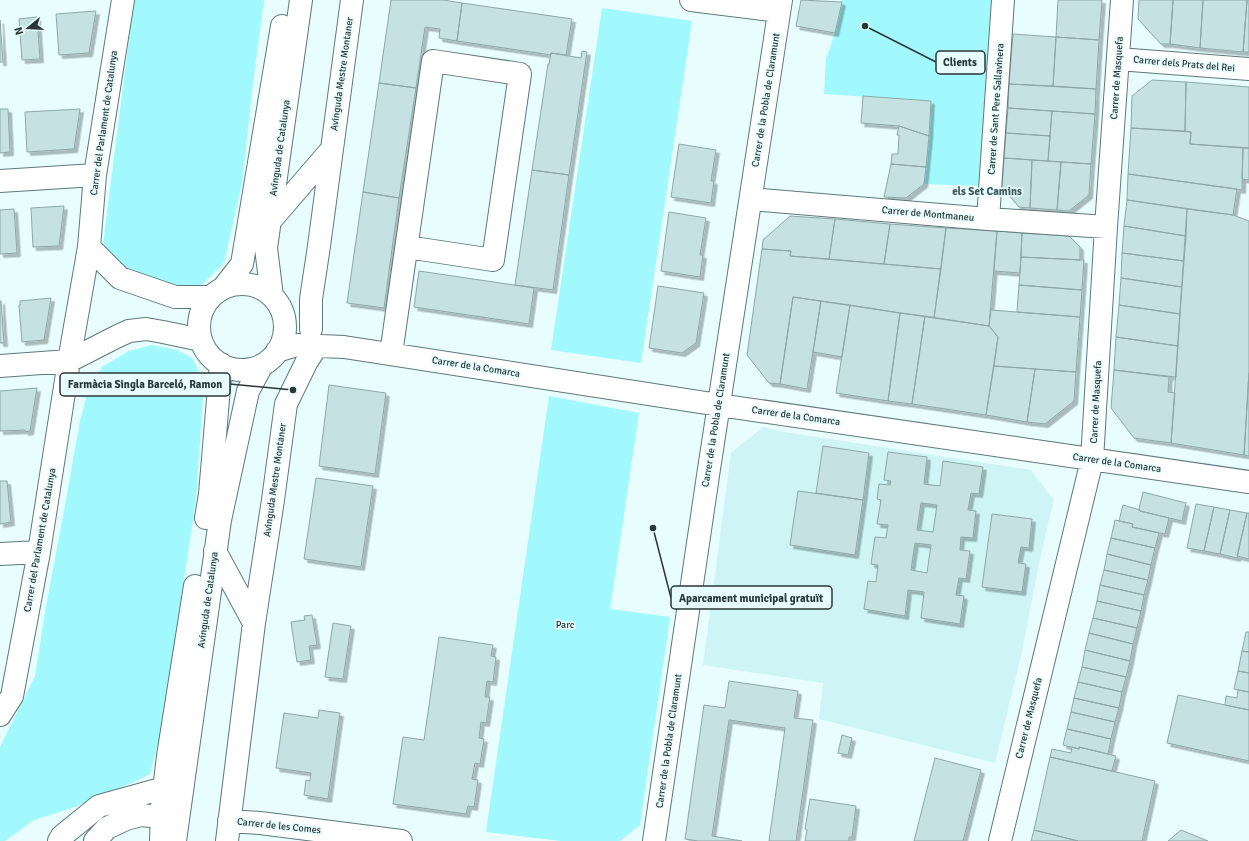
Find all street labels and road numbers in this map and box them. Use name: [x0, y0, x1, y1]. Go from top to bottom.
street label: Avinguda Mestre Montaner: [328, 16, 356, 132]
street label: Carrer de la Pobla de Claramunt: [749, 32, 783, 168]
street label: Carrer de Masquefa: [1108, 36, 1126, 120]
street label: Carrer de Sant Pere Sallavinera: [985, 43, 1007, 175]
street label: Carrer del Parlament de Catalunya: [88, 50, 120, 196]
street label: Carrer dels Prats del Rei: [1133, 54, 1235, 74]
street label: Avinguda de Catalunya: [267, 99, 293, 197]
street label: Carrer de Montmaneu: [881, 204, 975, 224]
street label: Carrer de la Pobla de Claramunt: [699, 352, 733, 488]
street label: Carrer de la Comarca: [431, 354, 521, 380]
street label: Carrer de Masquefa: [1088, 360, 1104, 444]
street label: Carrer de la Comarca: [751, 404, 841, 428]
street label: Avinguda Mestre Montaner: [261, 422, 289, 538]
street label: Carrer de la Comarca: [1072, 451, 1162, 475]
street label: Carrer del Parlament de Catalunya: [21, 467, 59, 613]
street label: Avinguda de Catalunya: [195, 551, 221, 649]
street label: Carrer de la Pobla de Claramunt: [654, 673, 684, 809]
street label: Carrer de Masquefa: [1013, 676, 1045, 760]
street label: Carrer de les Comes: [236, 816, 322, 836]

